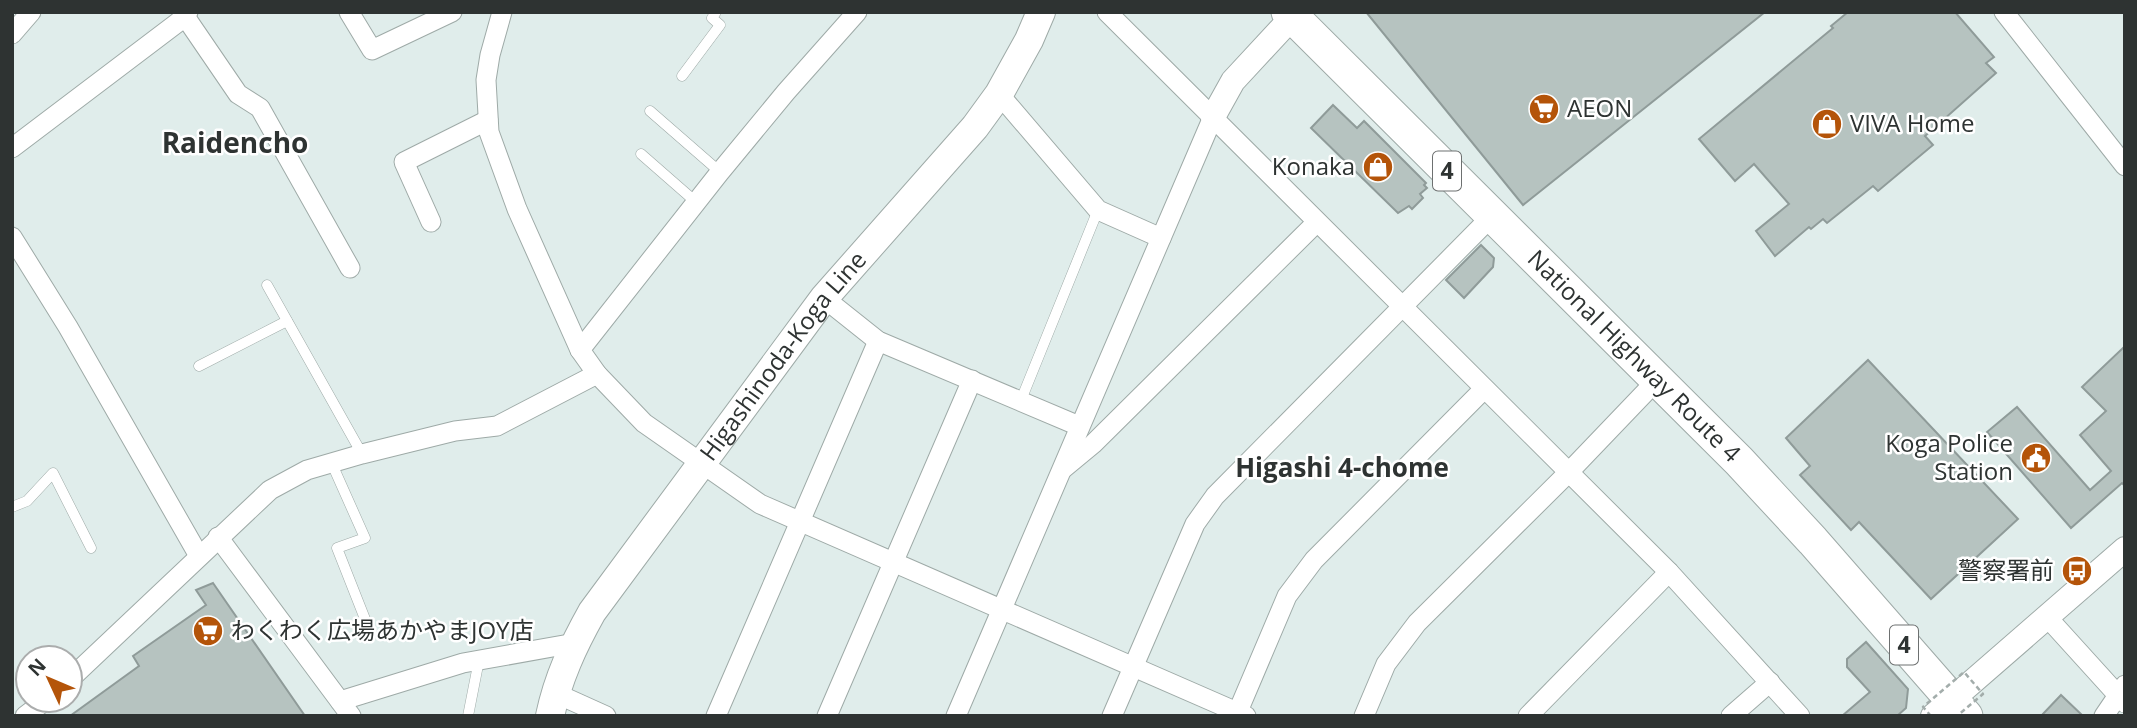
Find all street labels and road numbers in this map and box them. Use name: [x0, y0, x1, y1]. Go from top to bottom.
road number: 4: [1433, 152, 1461, 190]
street label: National Highway Route 4: [1521, 242, 1749, 469]
street label: Higashinoda-Koga Line: [691, 243, 873, 467]
road number: 4: [1890, 625, 1918, 664]

